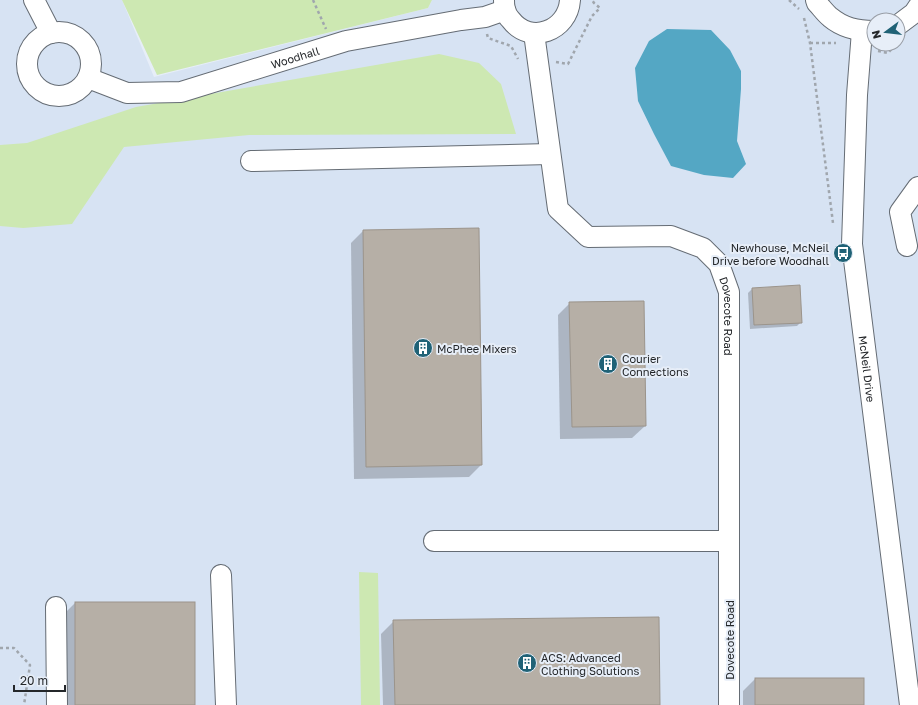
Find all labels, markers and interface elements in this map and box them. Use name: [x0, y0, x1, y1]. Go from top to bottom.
north arrow: [866, 12, 906, 52]
text: N: [868, 29, 883, 40]
street label: Woodhall: [269, 43, 321, 70]
place label: Newhouse, McNeil Drive before Woodhall: [712, 241, 829, 267]
bus stop icon: Newhouse, McNeil Drive before Woodhall: [832, 242, 854, 264]
street label: Dovecote Road: [718, 275, 736, 356]
street label: McNeil Drive: [857, 335, 878, 403]
building icon: McPhee Mixers: [412, 337, 434, 359]
place label: McPhee Mixers: [437, 342, 517, 355]
place label: Courier Connections: [622, 352, 689, 378]
building icon: Courier Connections: [597, 353, 619, 375]
street label: Dovecote Road: [723, 600, 736, 680]
place label: ACS: Advanced Clothing Solutions: [541, 651, 639, 677]
building icon: ACS: Advanced Clothing Solutions: [516, 652, 538, 674]
scale bar: [14, 667, 65, 693]
text: 20 m: [20, 673, 48, 688]

